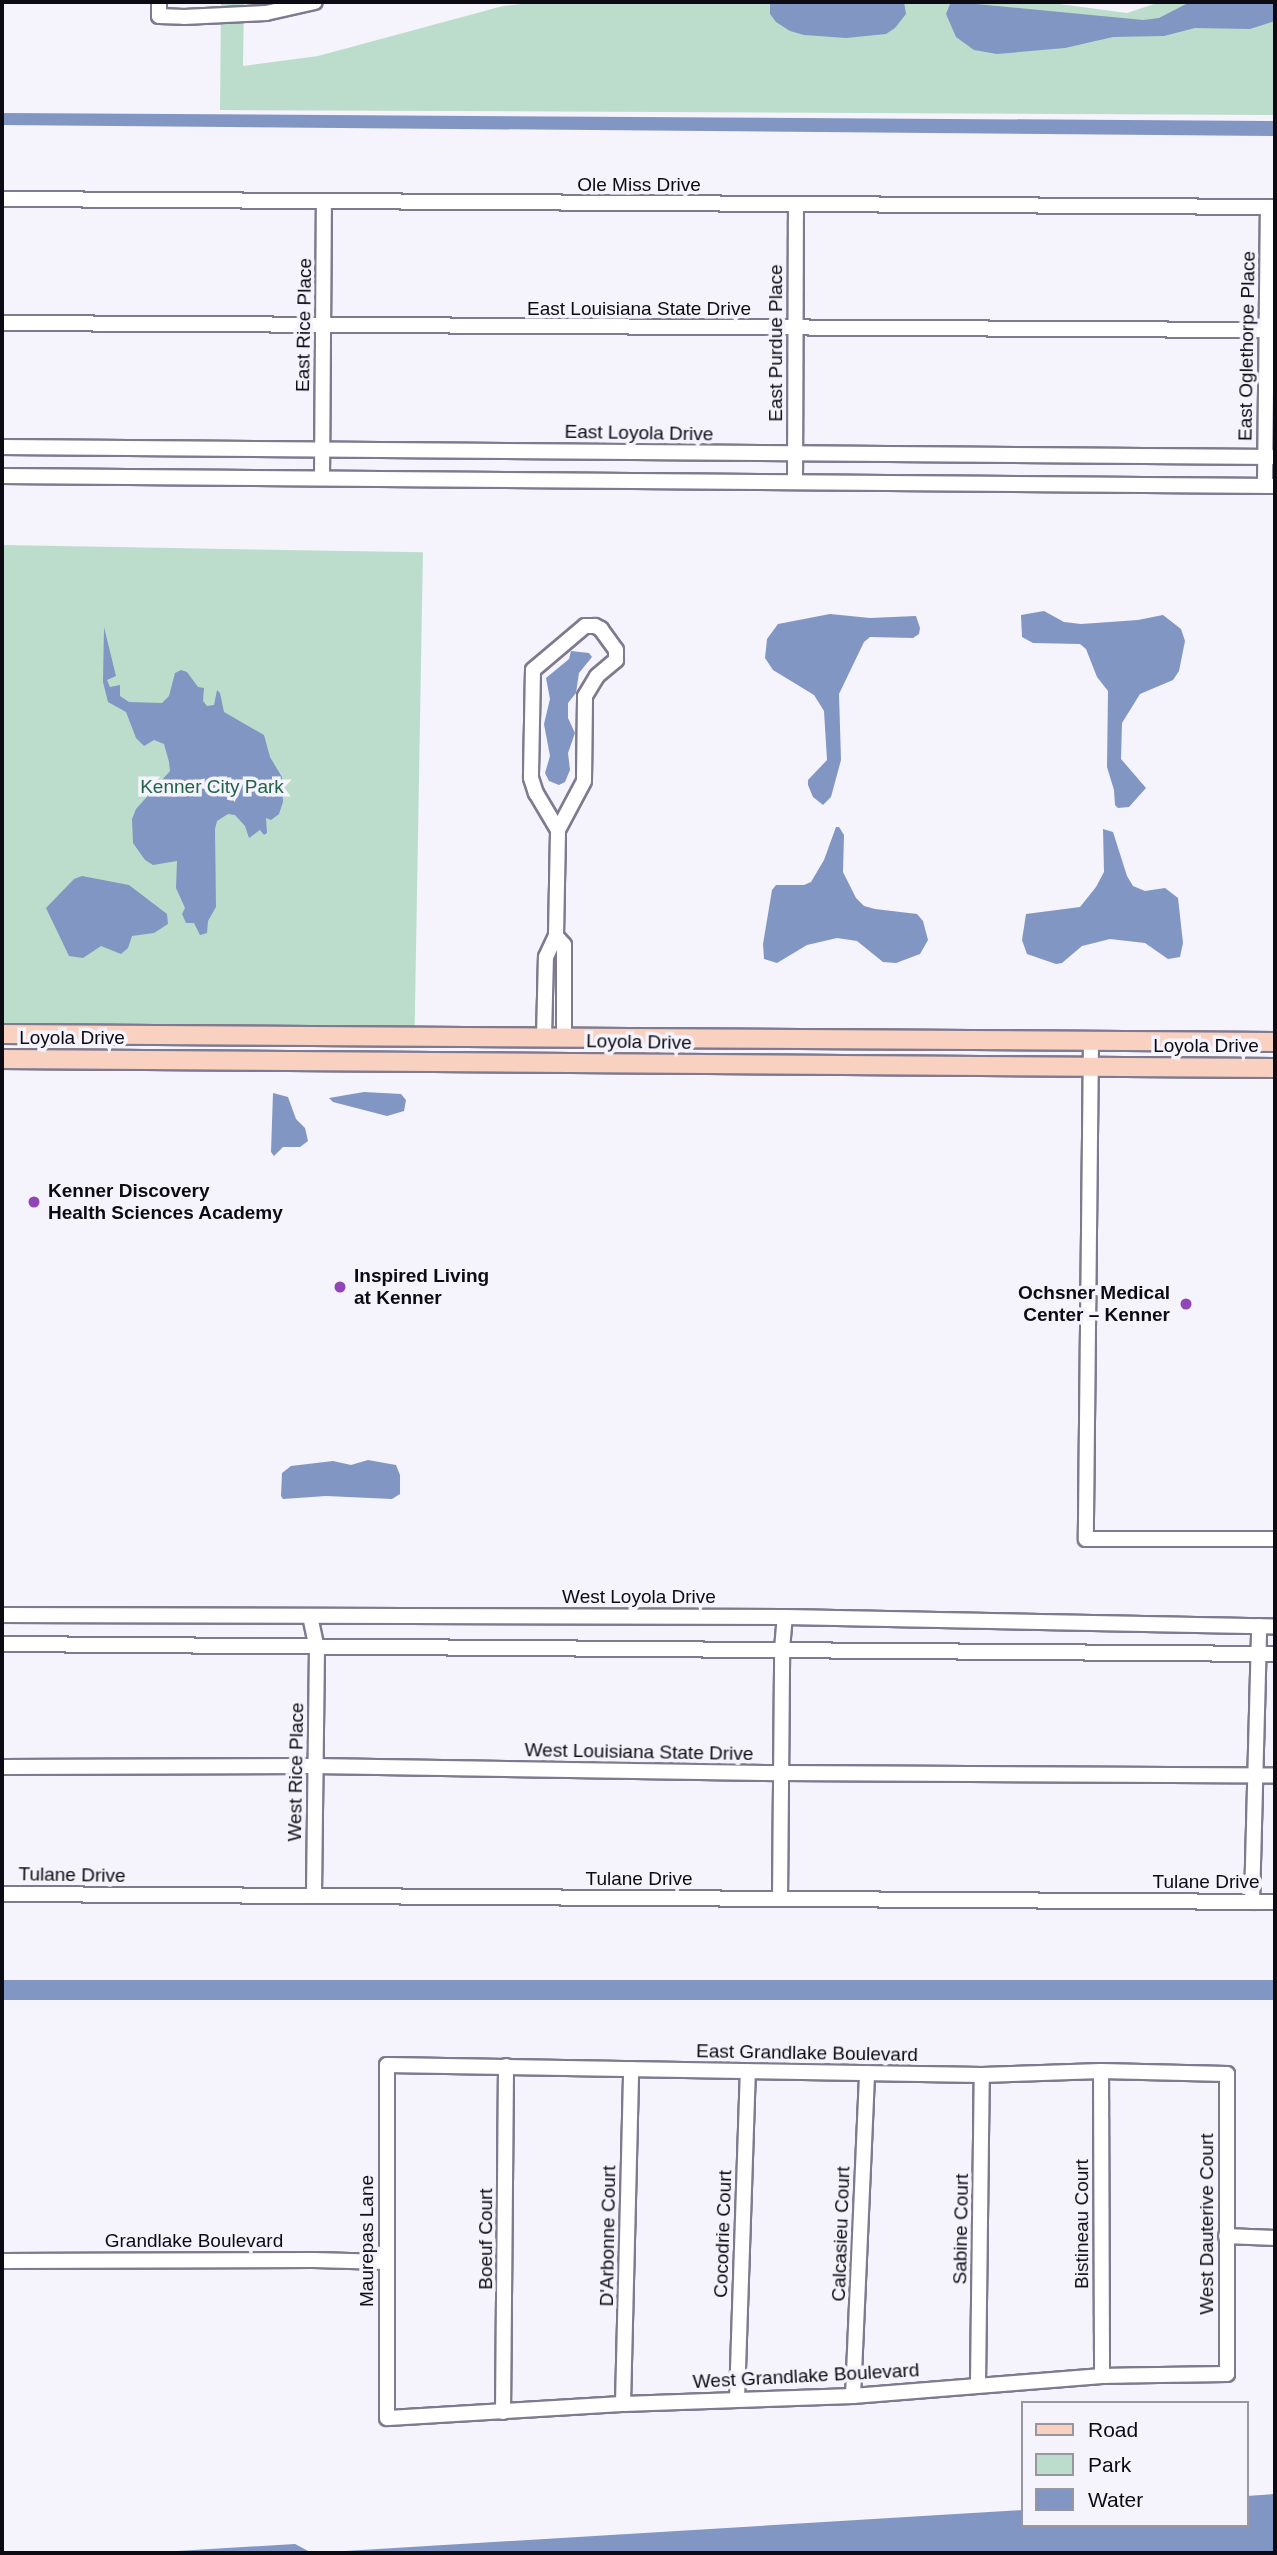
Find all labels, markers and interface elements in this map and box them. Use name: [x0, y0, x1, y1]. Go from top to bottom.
street label: Ole Miss Drive: [577, 174, 701, 196]
street label: East Oglethorpe Place: [1234, 251, 1260, 441]
street label: East Rice Place: [291, 258, 317, 392]
street label: East Purdue Place: [765, 264, 787, 422]
street label: East Louisiana State Drive: [527, 298, 751, 320]
street label: East Loyola Drive: [564, 420, 714, 446]
park label: Kenner City Park: [140, 776, 284, 798]
street label: Loyola Drive: [19, 1027, 125, 1049]
street label: Loyola Drive: [586, 1030, 692, 1054]
street label: Loyola Drive: [1153, 1035, 1259, 1057]
place label: Kenner Discovery Health Sciences Academy: [48, 1180, 284, 1224]
marker: Kenner Discovery Health Sciences Academy: [26, 1194, 42, 1210]
place label: Inspired Living at Kenner: [354, 1265, 489, 1309]
marker: Inspired Living at Kenner: [332, 1279, 348, 1295]
place label: Ochsner Medical Center – Kenner: [1018, 1282, 1170, 1326]
marker: Ochsner Medical Center – Kenner: [1176, 1294, 1196, 1314]
street label: West Loyola Drive: [562, 1586, 716, 1608]
street label: West Rice Place: [283, 1702, 309, 1842]
street label: West Louisiana State Drive: [524, 1739, 754, 1765]
street label: Tulane Drive: [18, 1863, 126, 1887]
street label: Tulane Drive: [585, 1868, 693, 1890]
street label: Tulane Drive: [1152, 1871, 1260, 1893]
street label: East Grandlake Boulevard: [696, 2040, 918, 2066]
street label: West Dauterive Court: [1196, 2133, 1218, 2315]
street label: Bistineau Court: [1071, 2159, 1093, 2289]
street label: D'Arbonne Court: [595, 2165, 621, 2307]
street label: Calcasieu Court: [827, 2166, 855, 2302]
street label: Cocodrie Court: [709, 2170, 737, 2298]
street label: Sabine Court: [949, 2173, 973, 2285]
street label: Maurepas Lane: [356, 2175, 378, 2307]
street label: Boeuf Court: [475, 2188, 497, 2290]
street label: Grandlake Boulevard: [105, 2230, 283, 2252]
street label: West Grandlake Boulevard: [692, 2359, 920, 2393]
legend: [1021, 2401, 1249, 2527]
text: Road: [1088, 2418, 1138, 2441]
text: Park: [1088, 2453, 1131, 2476]
text: Water: [1088, 2488, 1143, 2511]

